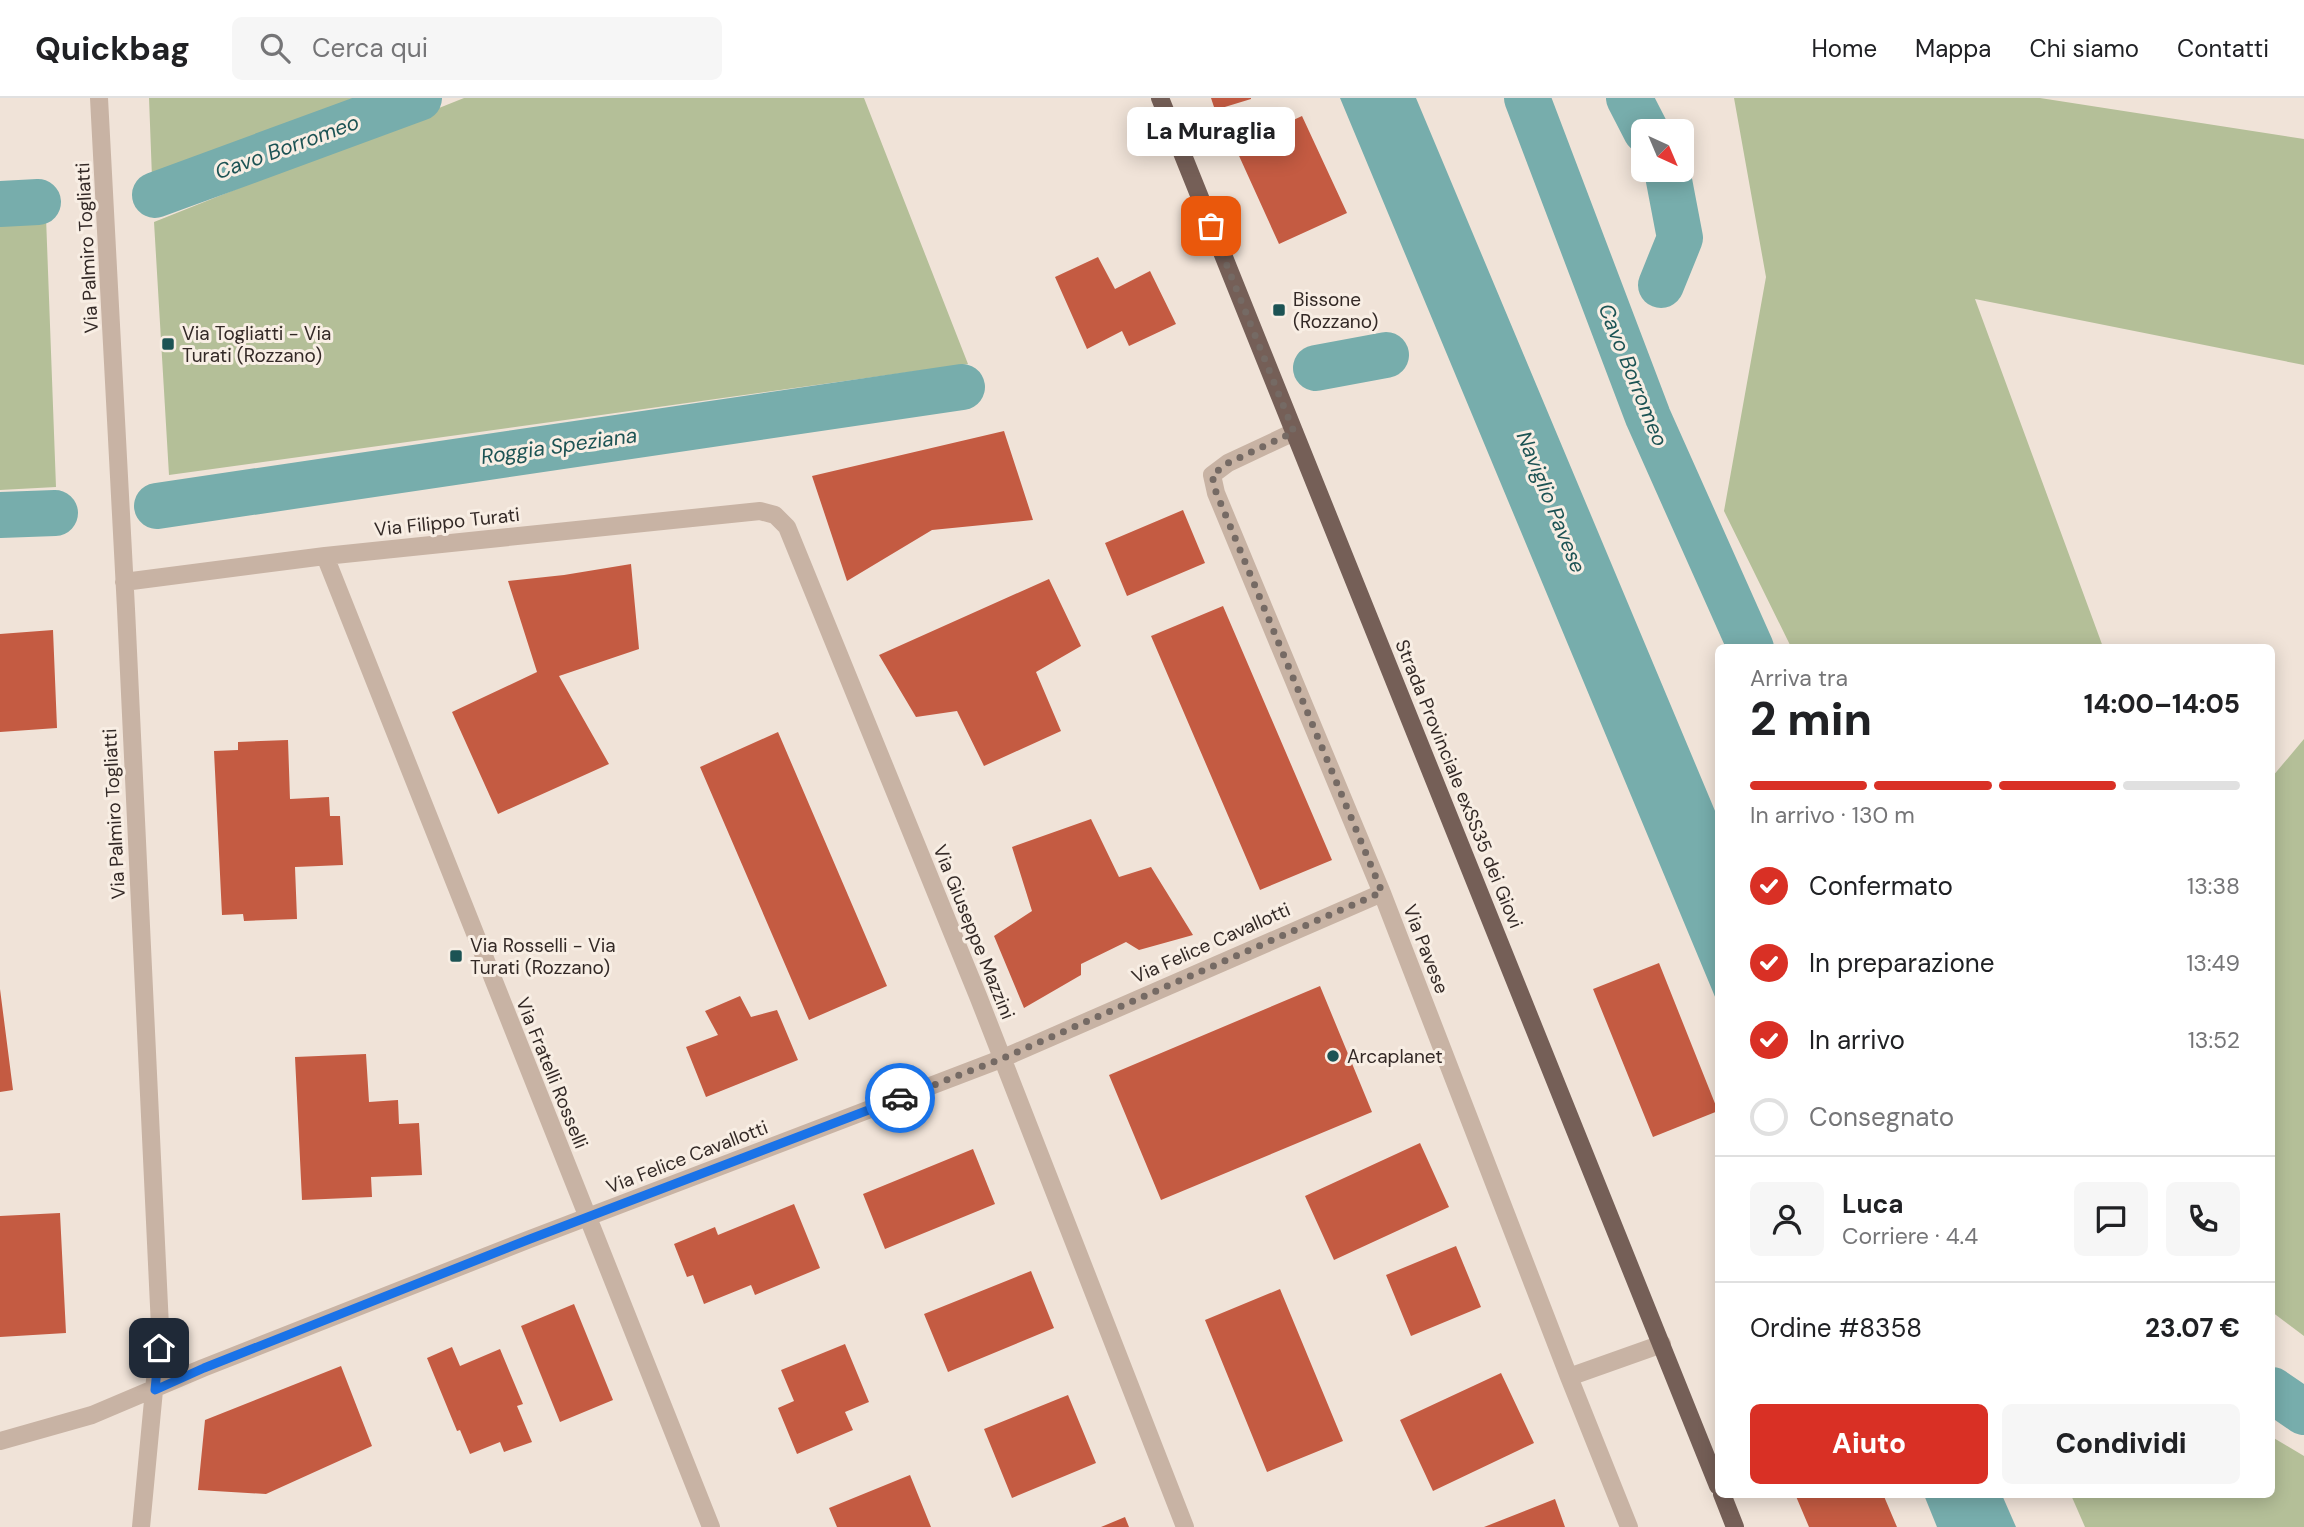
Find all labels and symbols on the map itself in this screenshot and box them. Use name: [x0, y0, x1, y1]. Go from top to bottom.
callout: La Muraglia: [1127, 107, 1295, 156]
water label: Cavo Borromeo: [211, 108, 363, 186]
north arrow: [1631, 119, 1694, 182]
street label: Via Palmiro Togliatti: [70, 162, 104, 334]
pin: [1181, 196, 1241, 256]
place label: Bissone (Rozzano): [1293, 287, 1378, 334]
water label: Cavo Borromeo: [1592, 299, 1674, 451]
marker: Bissone (Rozzano): [1271, 302, 1287, 318]
place label: Via Togliatti - Via Turati (Rozzano): [182, 321, 331, 368]
marker: Via Togliatti - Via Turati (Rozzano): [160, 336, 176, 352]
water label: Roggia Speziana: [479, 421, 639, 471]
water label: Naviglio Pavese: [1510, 427, 1592, 577]
street label: Via Filippo Turati: [373, 502, 521, 542]
street label: Strada Provinciale exSS35 dei Giovi: [1389, 636, 1529, 932]
street label: Via Palmiro Togliatti: [97, 728, 131, 900]
street label: Via Giuseppe Mazzini: [928, 841, 1020, 1023]
street label: Via Felice Cavallotti: [1128, 897, 1294, 989]
street label: Via Pavese: [1398, 901, 1454, 997]
place label: Via Rosselli - Via Turati (Rozzano): [470, 933, 616, 980]
marker: Via Rosselli - Via Turati (Rozzano): [448, 948, 464, 964]
street label: Via Fratelli Rosselli: [510, 994, 594, 1152]
place label: Arcaplanet: [1347, 1044, 1443, 1069]
marker: Arcaplanet: [1325, 1048, 1341, 1064]
courier: [865, 1063, 935, 1133]
street label: Via Felice Cavallotti: [603, 1115, 771, 1199]
pin: [129, 1318, 189, 1378]

